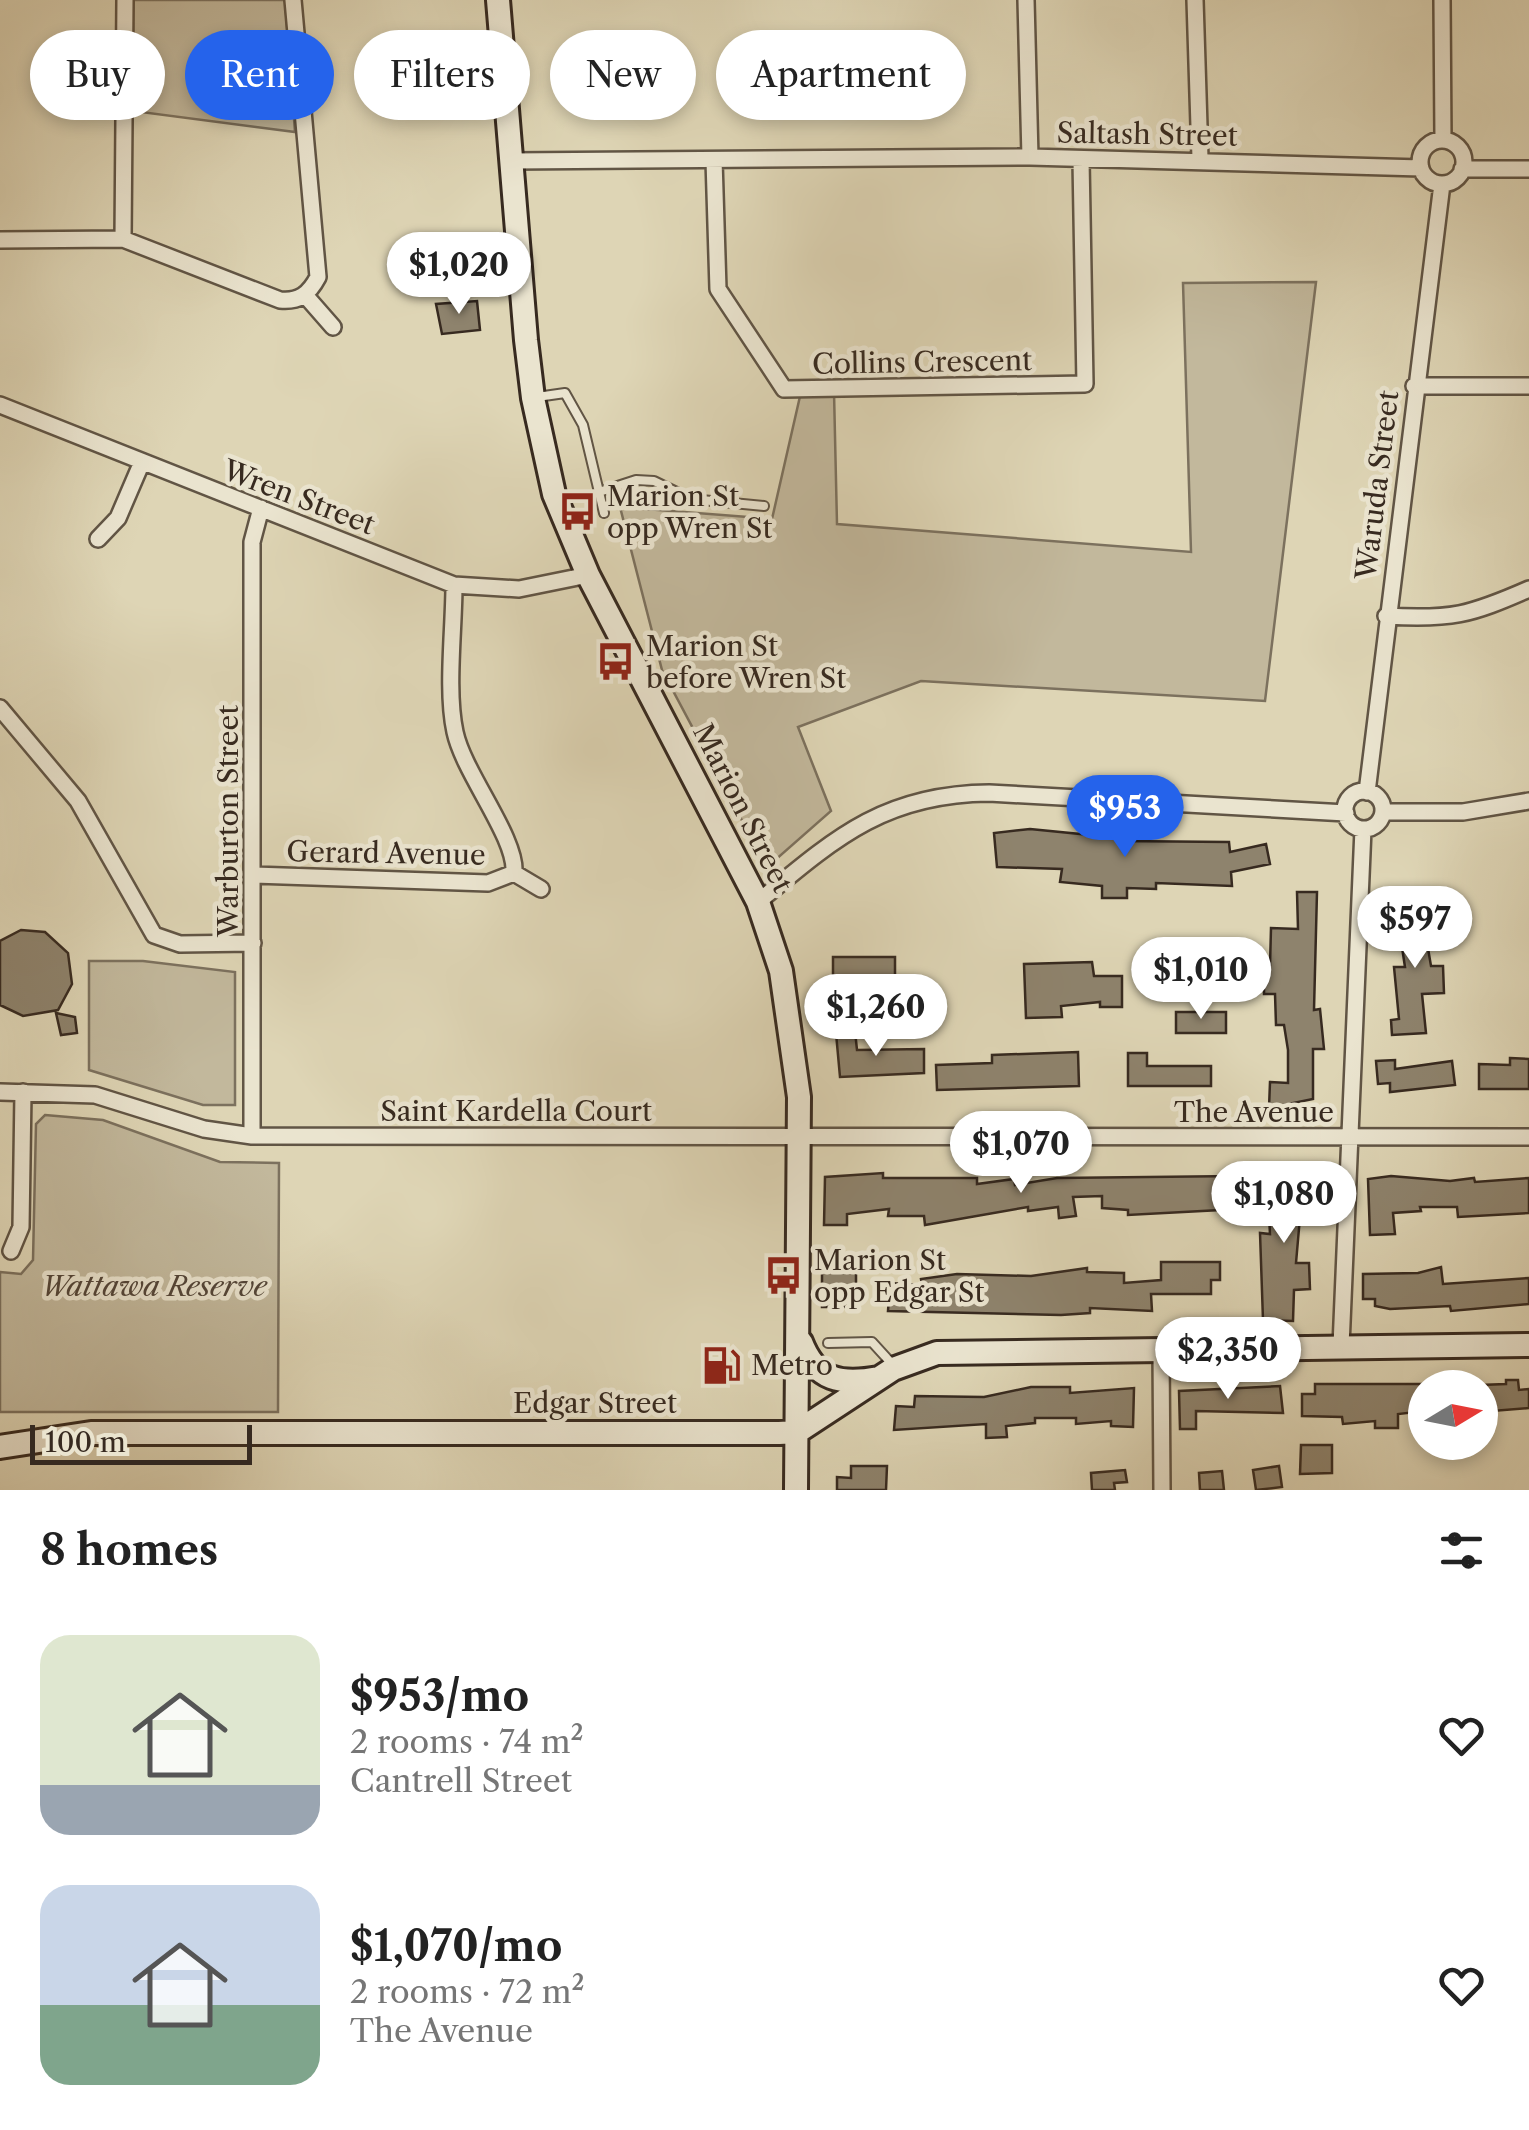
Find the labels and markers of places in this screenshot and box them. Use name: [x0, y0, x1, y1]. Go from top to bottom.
pin: $1,020: [378, 232, 540, 317]
place label: Marion St opp Wren St: [607, 479, 772, 545]
bus stop icon: Marion St opp Wren St: [556, 491, 598, 533]
place label: Marion St before Wren St: [646, 629, 846, 695]
bus stop icon: Marion St before Wren St: [595, 641, 637, 683]
pin: $953: [1066, 775, 1184, 860]
pin: $597: [1356, 886, 1474, 971]
pin: $1,010: [1120, 937, 1282, 1022]
pin: $1,260: [795, 974, 957, 1059]
pin: $1,070: [940, 1111, 1102, 1196]
pin: $1,080: [1203, 1161, 1365, 1246]
place label: Marion St opp Edgar St: [814, 1243, 984, 1309]
bus stop icon: Marion St opp Edgar St: [763, 1255, 805, 1297]
pin: $2,350: [1147, 1317, 1309, 1402]
fuel station icon: Metro: [700, 1344, 742, 1386]
place label: Metro: [751, 1348, 833, 1382]

